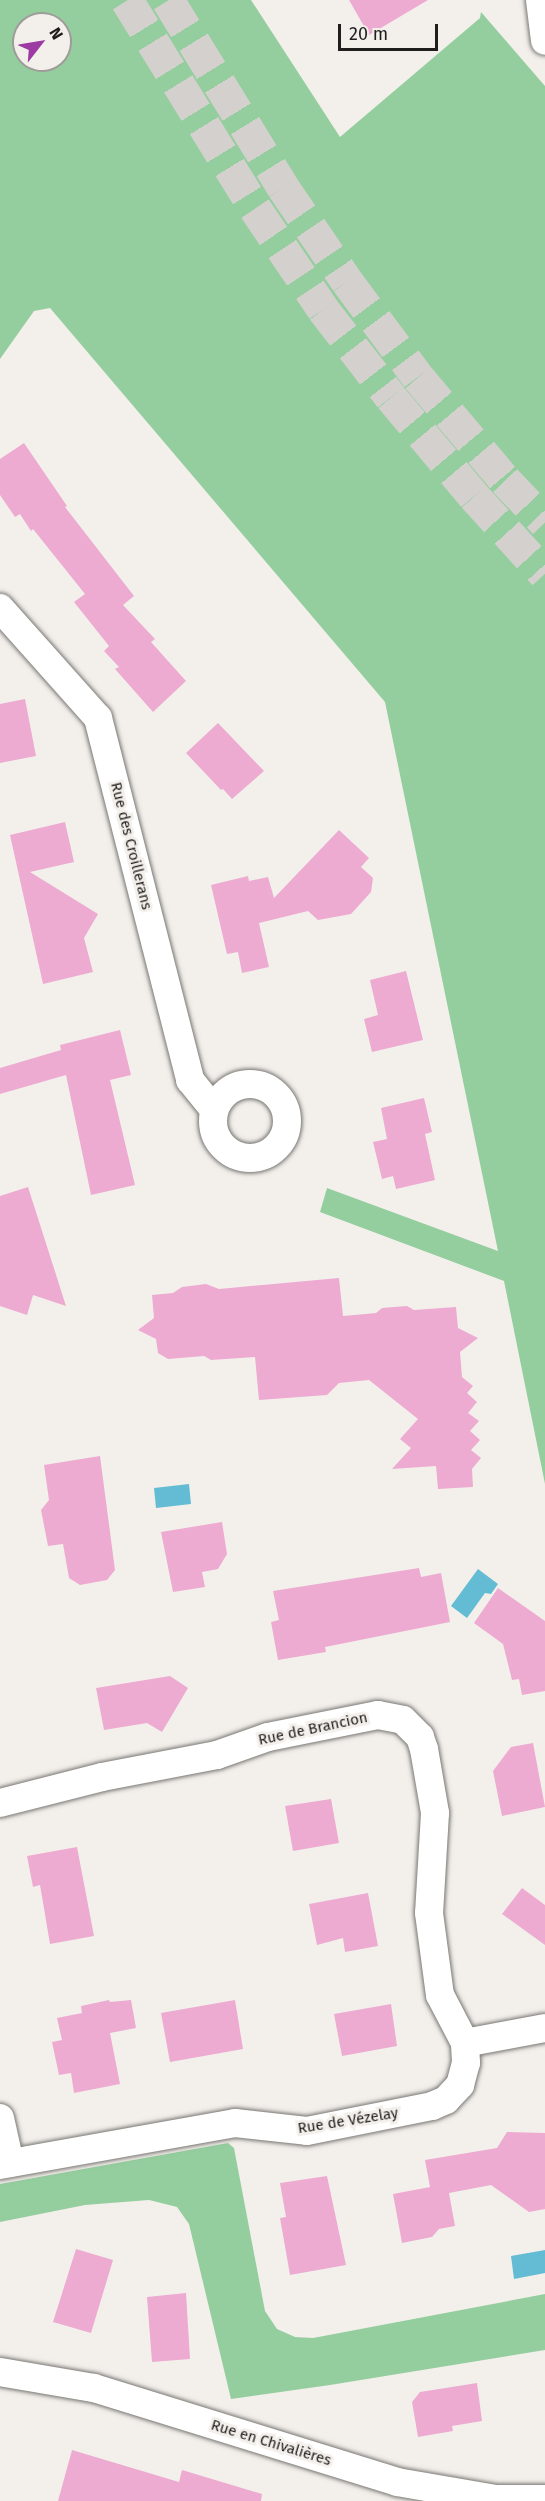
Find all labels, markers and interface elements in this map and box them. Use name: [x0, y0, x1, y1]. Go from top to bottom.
north arrow: [12, 12, 72, 72]
scale bar: [341, 12, 442, 50]
text: 20 m: [349, 23, 388, 45]
text: N: [45, 24, 67, 43]
street label: Rue des Croillerans: [106, 780, 156, 912]
street label: Rue de Brancion: [257, 1709, 369, 1749]
street label: Rue de Vézelay: [297, 2104, 399, 2138]
street label: Rue en Chivalières: [209, 2416, 333, 2470]

